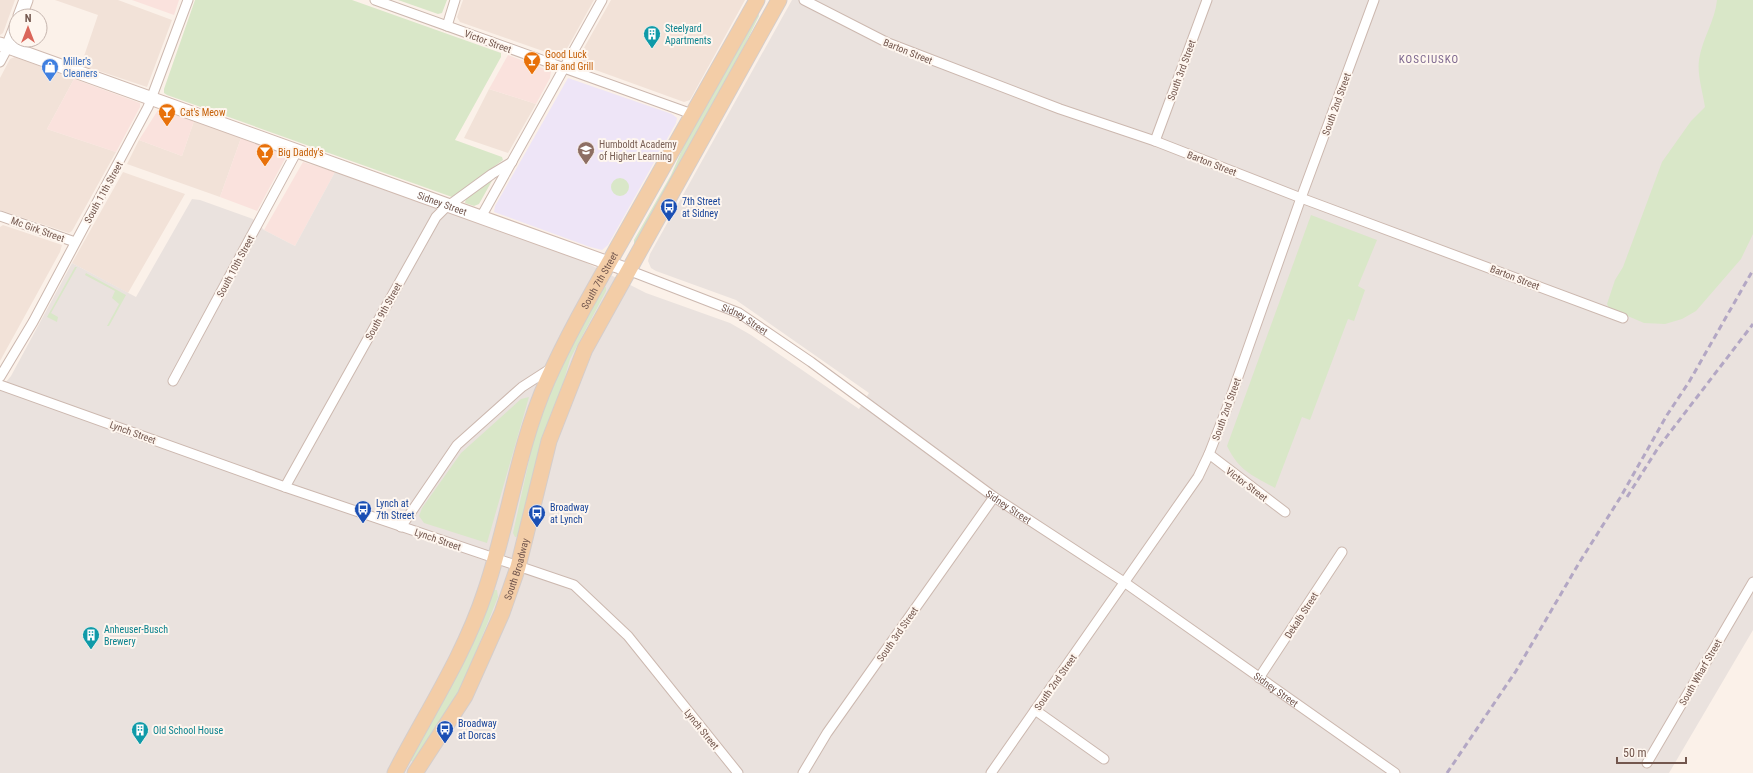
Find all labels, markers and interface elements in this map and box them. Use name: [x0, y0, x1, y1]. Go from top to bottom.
north arrow: [8, 8, 48, 48]
text: N: [25, 12, 32, 25]
place label: Steelyard Apartments: [665, 23, 712, 46]
building icon: Steelyard Apartments: [642, 24, 662, 49]
street label: Victor Street: [463, 28, 513, 55]
street label: Barton Street: [882, 37, 934, 66]
street label: South 3rd Street: [1165, 38, 1198, 102]
place label: Good Luck Bar and Grill: [545, 49, 593, 72]
bar icon: Good Luck Bar and Grill: [522, 50, 542, 75]
district label: KOSCIUSKO: [1399, 53, 1459, 66]
place label: Miller's Cleaners: [63, 56, 98, 79]
shop icon: Miller's Cleaners: [40, 57, 60, 82]
street label: South 2nd Street: [1320, 71, 1353, 137]
bar icon: Cat's Meow: [157, 102, 177, 127]
place label: Cat's Meow: [180, 107, 226, 118]
place label: Humboldt Academy of Higher Learning: [599, 139, 677, 162]
school or university icon: Humboldt Academy of Higher Learning: [576, 140, 596, 165]
bar icon: Big Daddy's: [255, 142, 275, 167]
place label: Big Daddy's: [278, 147, 324, 158]
street label: Barton Street: [1186, 149, 1238, 178]
street label: South 11th Street: [82, 160, 125, 225]
street label: Sidney Street: [416, 190, 468, 218]
place label: 7th Street at Sidney: [682, 196, 720, 219]
bus stop icon: 7th Street at Sidney: [659, 197, 679, 222]
street label: Mc Girk Street: [10, 215, 66, 244]
street label: South 10th Street: [215, 233, 256, 299]
street label: South 7th Street: [579, 250, 620, 311]
street label: Barton Street: [1489, 263, 1541, 292]
street label: South 9th Street: [363, 281, 404, 342]
street label: Sidney Street: [720, 302, 770, 337]
street label: South 2nd Street: [1210, 376, 1243, 442]
street label: Lynch Street: [108, 419, 157, 446]
street label: Victor Street: [1224, 465, 1270, 504]
street label: Sidney Street: [984, 488, 1033, 526]
place label: Lynch at 7th Street: [376, 498, 414, 521]
bus stop icon: Lynch at 7th Street: [353, 499, 373, 524]
place label: Broadway at Lynch: [550, 502, 589, 525]
bus stop icon: Broadway at Lynch: [527, 503, 547, 528]
street label: Lynch Street: [413, 526, 462, 553]
street label: South Broadway: [502, 537, 531, 601]
street label: Dekalb Street: [1282, 590, 1320, 640]
street label: South 3rd Street: [875, 605, 920, 664]
place label: Anheuser-Busch Brewery: [104, 624, 168, 647]
building icon: Anheuser-Busch Brewery: [81, 625, 101, 650]
street label: South Wharf Street: [1677, 637, 1724, 707]
street label: South 2nd Street: [1032, 652, 1079, 712]
street label: Sidney Street: [1251, 670, 1300, 709]
street label: Lynch Street: [682, 707, 721, 752]
place label: Broadway at Dorcas: [458, 718, 497, 741]
bus stop icon: Broadway at Dorcas: [435, 719, 455, 744]
building icon: Old School House: [130, 720, 150, 745]
place label: Old School House: [153, 725, 223, 736]
scale bar: [1617, 739, 1686, 765]
text: 50 m: [1623, 746, 1647, 760]

